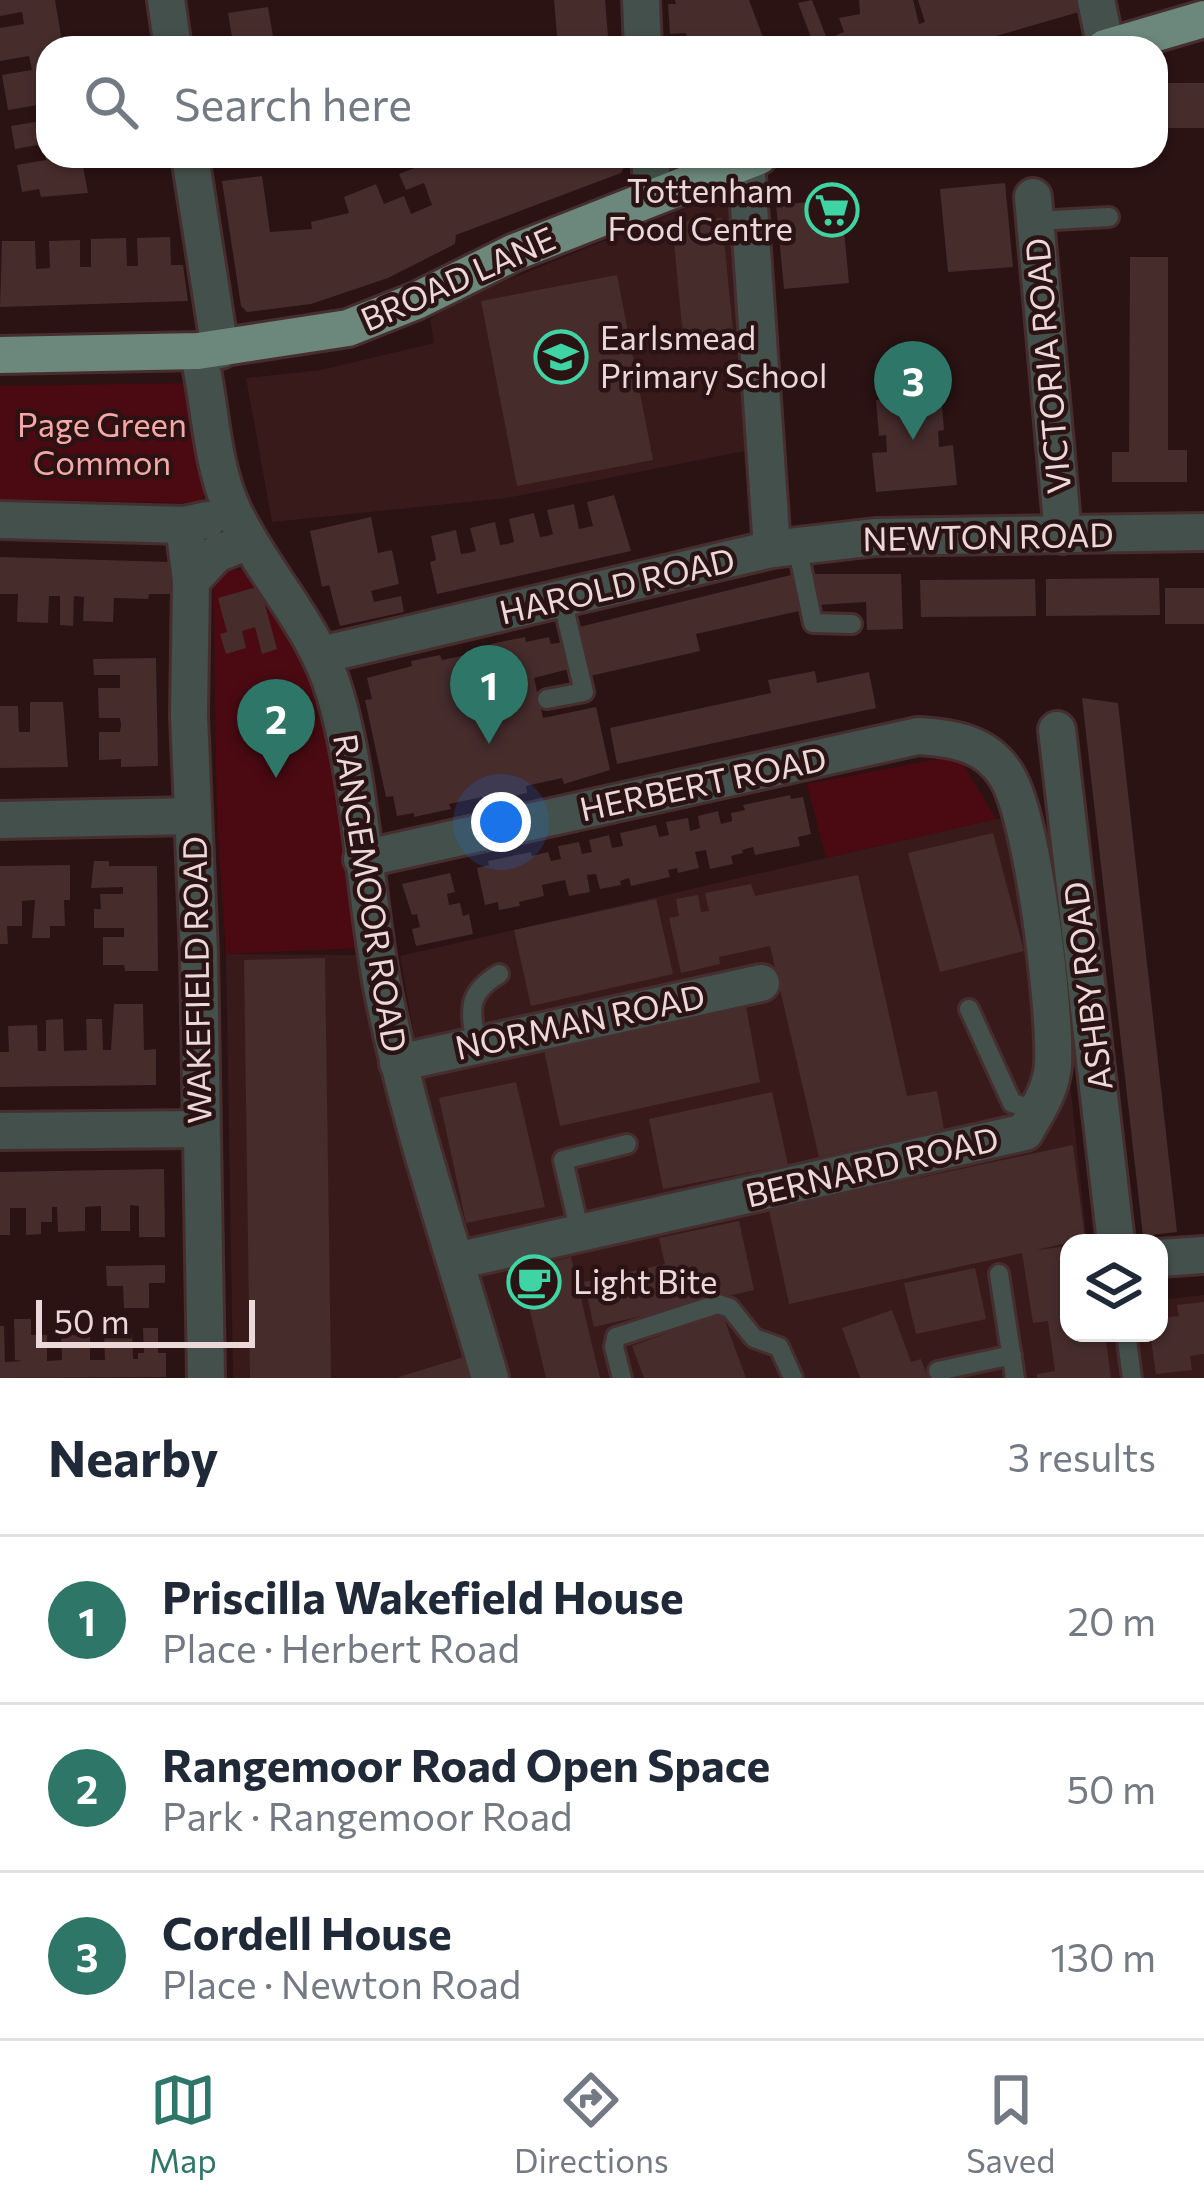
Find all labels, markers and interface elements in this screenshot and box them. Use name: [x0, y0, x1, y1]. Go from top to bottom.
search box: [36, 36, 1168, 168]
icon: search: [78, 69, 144, 135]
text: Search here: [174, 75, 412, 130]
place label: Tottenham Food Centre: [608, 169, 793, 248]
supermarket icon: Tottenham Food Centre: [804, 182, 860, 238]
street label: BROAD LANE: [354, 217, 561, 339]
street label: VICTORIA ROAD: [1015, 237, 1078, 496]
place label: Earlsmead Primary School: [600, 316, 827, 395]
school or university icon: Earlsmead Primary School: [533, 329, 589, 385]
pin: 3: [874, 341, 952, 440]
park label: Page Green Common: [17, 403, 187, 482]
street label: NEWTON ROAD: [862, 513, 1114, 558]
street label: HAROLD ROAD: [495, 538, 738, 632]
pin: 1: [450, 645, 528, 744]
pin: 2: [237, 679, 315, 778]
street label: RANGEMOOR ROAD: [326, 731, 417, 1055]
street label: HERBERT ROAD: [576, 736, 830, 829]
your location: [471, 792, 531, 852]
street label: WAKEFIELD ROAD: [172, 836, 219, 1124]
street label: ASHBY ROAD: [1053, 879, 1120, 1093]
street label: NORMAN ROAD: [451, 974, 708, 1067]
street label: BERNARD ROAD: [741, 1117, 1002, 1215]
map controls: [1060, 1234, 1168, 1342]
button: layers: [1060, 1234, 1168, 1342]
cafe icon: Light Bite: [506, 1254, 562, 1310]
place label: Light Bite: [573, 1260, 718, 1301]
scale bar: [36, 1294, 255, 1347]
text: 50 m: [54, 1300, 130, 1341]
text: Nearby: [48, 1425, 218, 1488]
text: 3 results: [1008, 1432, 1156, 1480]
text: Priscilla Wakefield House: [162, 1568, 684, 1623]
text: 1: [78, 1596, 96, 1644]
text: 20 m: [1068, 1596, 1156, 1644]
text: Place · Herbert Road: [162, 1623, 520, 1671]
text: Rangemoor Road Open Space: [162, 1736, 770, 1791]
text: 2: [76, 1764, 98, 1812]
text: 50 m: [1067, 1764, 1156, 1812]
text: Park · Rangemoor Road: [162, 1791, 573, 1839]
text: Cordell House: [162, 1904, 452, 1959]
text: 3: [76, 1932, 98, 1980]
text: 130 m: [1050, 1932, 1156, 1980]
text: Place · Newton Road: [162, 1959, 521, 2007]
tab: Map: [149, 2067, 217, 2180]
tab: Directions: [514, 2067, 669, 2180]
tab: Saved: [966, 2067, 1055, 2180]

